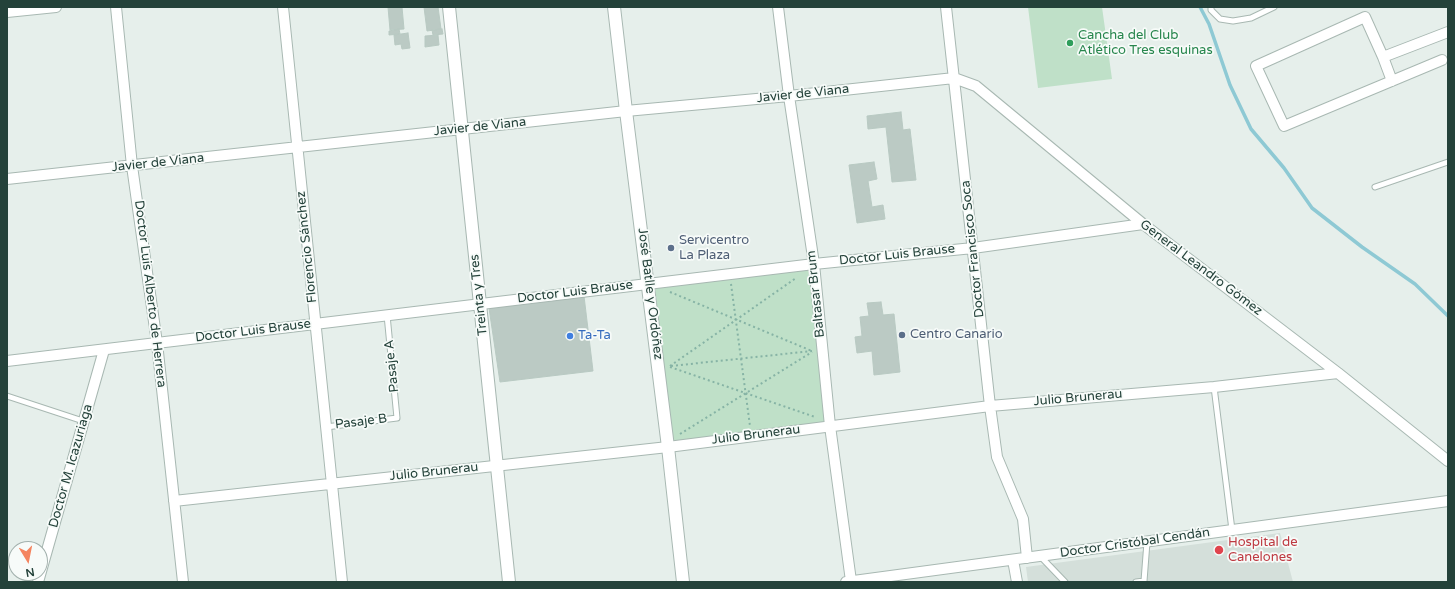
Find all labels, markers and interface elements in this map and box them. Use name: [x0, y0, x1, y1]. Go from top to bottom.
place label: Cancha del Club Atlético Tres esquinas: [1078, 28, 1213, 59]
marker: Cancha del Club Atlético Tres esquinas: [1065, 38, 1075, 48]
street label: Javier de Viana: [756, 81, 850, 107]
street label: Javier de Viana: [433, 114, 527, 140]
street label: Javier de Viana: [111, 150, 205, 176]
street label: Doctor Francisco Soca: [958, 180, 988, 318]
street label: Florencio Sánchez: [293, 190, 321, 304]
street label: Doctor Luis Alberto de Herrera: [131, 199, 169, 389]
street label: General Leandro Gómez: [1137, 217, 1265, 319]
street label: José Batlle y Ordóñez: [634, 227, 666, 361]
place label: Servicentro La Plaza: [679, 233, 749, 264]
street label: Doctor Luis Brause: [838, 241, 956, 269]
marker: Servicentro La Plaza: [666, 243, 676, 253]
street label: Baltasar Brum: [804, 250, 828, 338]
street label: Treinta y Tres: [467, 254, 491, 336]
street label: Doctor Luis Brause: [516, 277, 634, 307]
street label: Doctor Luis Brause: [194, 316, 312, 346]
place label: Centro Canario: [910, 327, 1003, 343]
place label: Ta-Ta: [578, 328, 611, 344]
marker: Centro Canario: [897, 330, 907, 340]
marker: Ta-Ta: [565, 331, 575, 341]
street label: Pasaje A: [381, 339, 403, 393]
street label: Julio Brunerau: [1033, 386, 1123, 410]
street label: Doctor M. Icazuriaga: [46, 402, 96, 530]
street label: Pasaje B: [334, 411, 388, 433]
street label: Julio Brunerau: [711, 422, 801, 448]
street label: Julio Brunerau: [389, 460, 479, 484]
street label: Doctor Cristóbal Cendán: [1059, 525, 1211, 561]
place label: Hospital de Canelones: [1228, 535, 1298, 566]
north arrow: [8, 541, 48, 581]
marker: Hospital de Canelones: [1213, 544, 1225, 556]
text: N: [25, 565, 35, 579]

